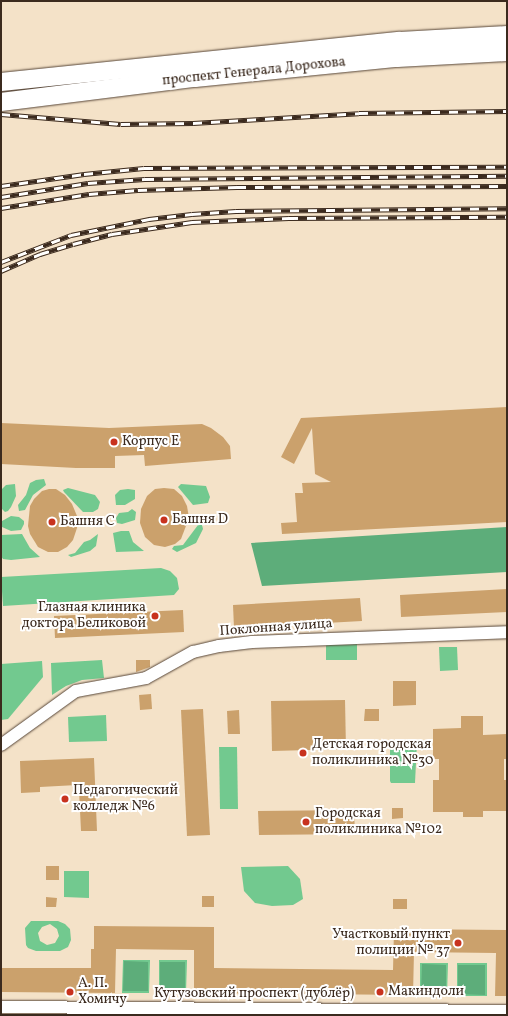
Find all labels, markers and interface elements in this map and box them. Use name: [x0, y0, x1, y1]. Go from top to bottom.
street label: проспект Генерала Дорохова: [161, 54, 347, 90]
place label: Корпус E: [122, 434, 179, 450]
marker: Корпус E: [109, 437, 119, 447]
place label: Башня D: [172, 512, 228, 528]
place label: Башня C: [60, 514, 115, 530]
marker: Башня D: [159, 515, 169, 525]
marker: Башня C: [47, 517, 57, 527]
place label: Глазная клиника доктора Беликовой: [22, 600, 146, 632]
marker: Глазная клиника доктора Беликовой: [149, 610, 161, 622]
street label: Поклонная улица: [219, 616, 333, 640]
place label: Детская городская поликлиника №30: [312, 737, 433, 770]
marker: Детская городская поликлиника №30: [297, 747, 309, 759]
place label: Педагогический колледж №6: [73, 783, 178, 816]
marker: Педагогический колледж №6: [60, 794, 70, 804]
place label: Городская поликлиника №102: [315, 806, 442, 838]
marker: Городская поликлиника №102: [300, 816, 312, 828]
place label: Участковый пункт полиции № 37: [332, 927, 450, 960]
marker: Участковый пункт полиции № 37: [453, 938, 463, 948]
place label: А. П. Хомичу: [78, 976, 127, 1008]
place label: Макиндоли: [388, 984, 464, 1000]
street label: Кутузовский проспект (дублёр): [154, 986, 354, 1002]
marker: А. П. Хомичу: [65, 987, 75, 997]
marker: Макиндоли: [375, 987, 385, 997]

